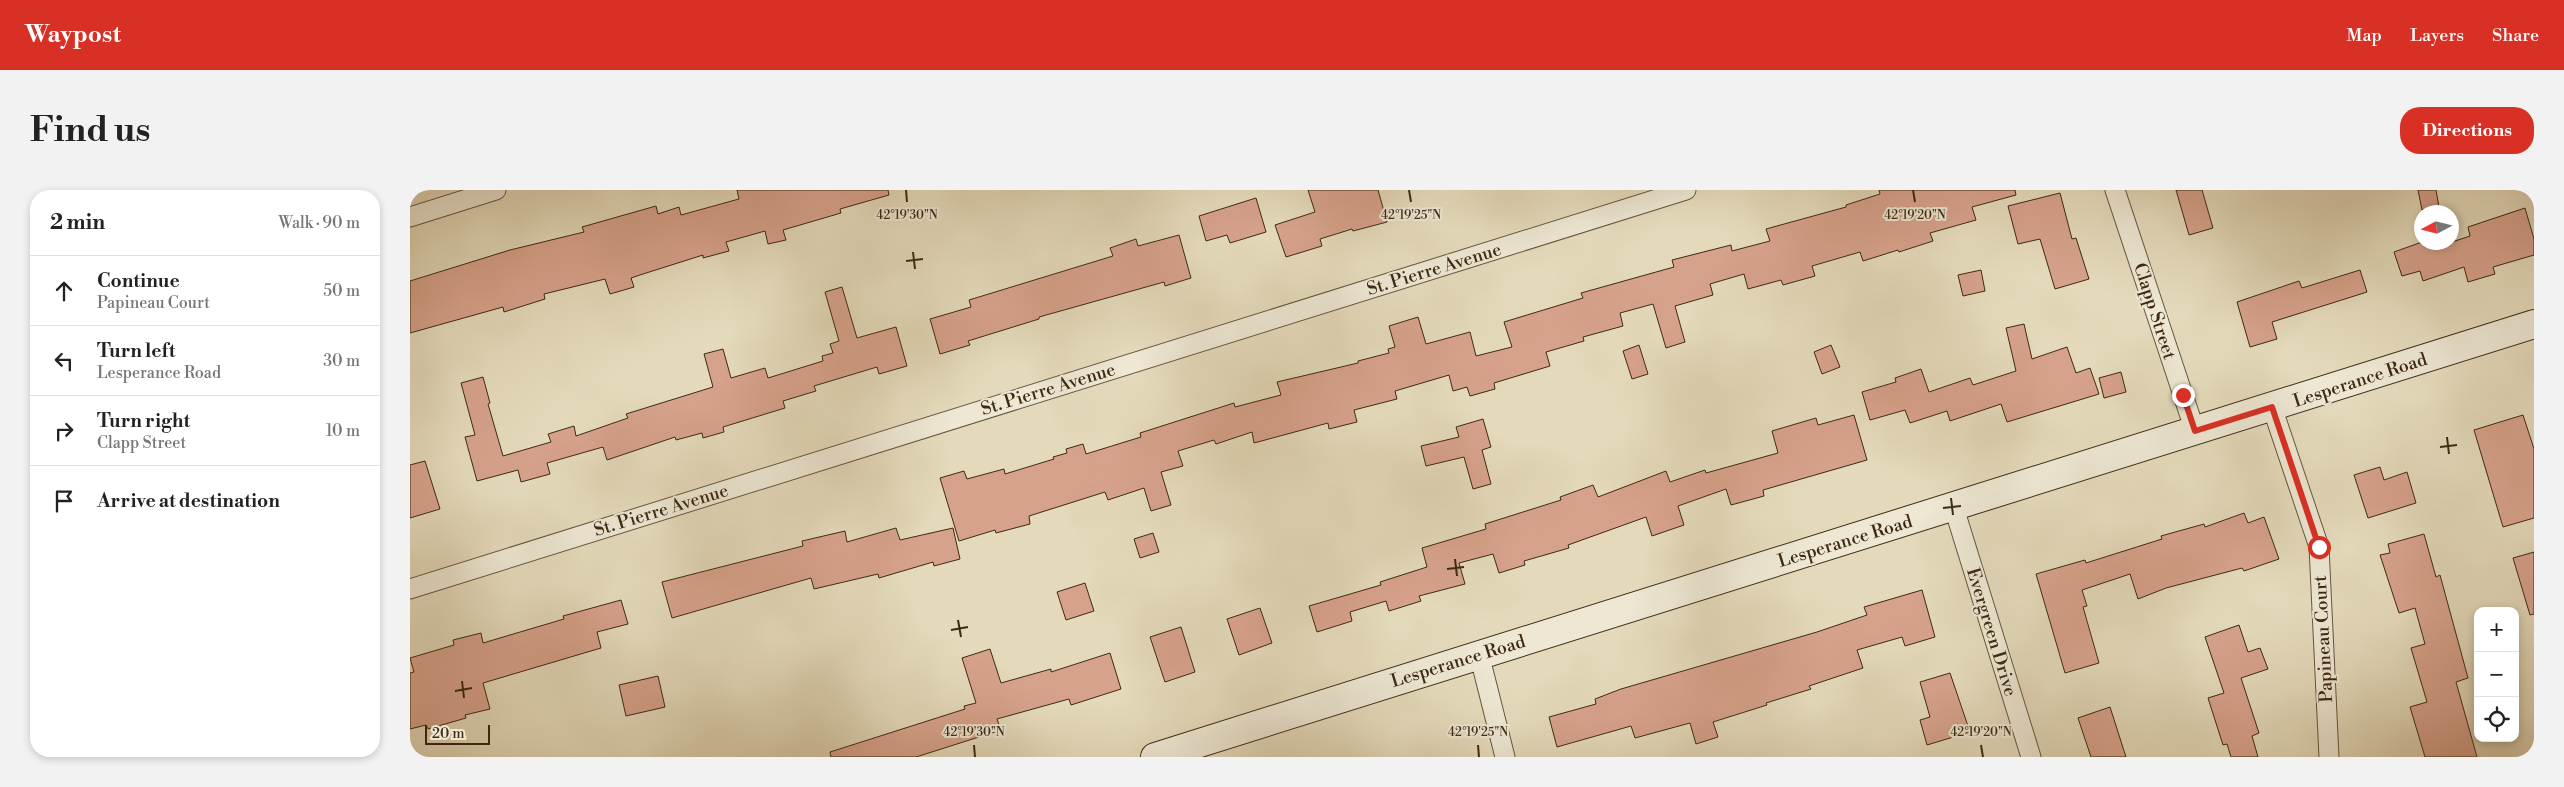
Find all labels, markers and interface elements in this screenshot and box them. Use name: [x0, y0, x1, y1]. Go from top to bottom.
text: Waypost: [25, 20, 121, 50]
text: Map: [2347, 24, 2382, 47]
text: Layers: [2410, 24, 2464, 47]
text: Share: [2492, 24, 2539, 47]
button: Directions: [2400, 107, 2534, 154]
text: Find us: [30, 109, 150, 152]
north arrow: [2414, 205, 2459, 250]
text: 42°19'30"N: [876, 208, 938, 223]
text: 42°19'25"N: [1381, 208, 1441, 223]
text: 42°19'20"N: [1884, 208, 1946, 223]
text: 2 min: [50, 210, 105, 236]
text: Walk · 90 m: [278, 213, 360, 233]
street label: St. Pierre Avenue: [1364, 238, 1504, 301]
street label: Clapp Street: [2128, 260, 2181, 363]
text: Continue: [97, 269, 180, 293]
icon: ahead: [50, 277, 78, 305]
text: 50 m: [323, 281, 360, 301]
text: Papineau Court: [97, 293, 210, 313]
text: Turn left: [97, 339, 176, 363]
icon: left: [50, 347, 78, 375]
street label: Lesperance Road: [2290, 348, 2431, 413]
text: 30 m: [323, 351, 360, 371]
street label: St. Pierre Avenue: [978, 358, 1118, 421]
text: Lesperance Road: [97, 363, 221, 383]
route end: [2172, 384, 2195, 407]
text: Turn right: [97, 409, 190, 433]
icon: right: [50, 417, 78, 445]
text: 10 m: [326, 421, 360, 441]
text: Clapp Street: [97, 433, 186, 453]
street label: St. Pierre Avenue: [591, 479, 731, 542]
icon: arrive: [50, 487, 78, 515]
text: Arrive at destination: [97, 489, 280, 513]
street label: Lesperance Road: [1775, 510, 1916, 573]
route start: [2308, 536, 2331, 559]
street label: Evergreen Drive: [1961, 565, 2022, 699]
street label: Papineau Court: [2309, 574, 2338, 703]
map controls: [2474, 607, 2519, 742]
button: +: [2474, 607, 2519, 652]
street label: Lesperance Road: [1388, 630, 1529, 693]
button: −: [2474, 652, 2519, 697]
button: locate: [2474, 697, 2519, 742]
scale bar: [425, 722, 490, 745]
text: 20 m: [432, 725, 464, 743]
text: 42°19'30"N: [943, 725, 1005, 740]
text: 42°19'25"N: [1448, 725, 1508, 740]
text: 42°19'20"N: [1950, 725, 2012, 740]

